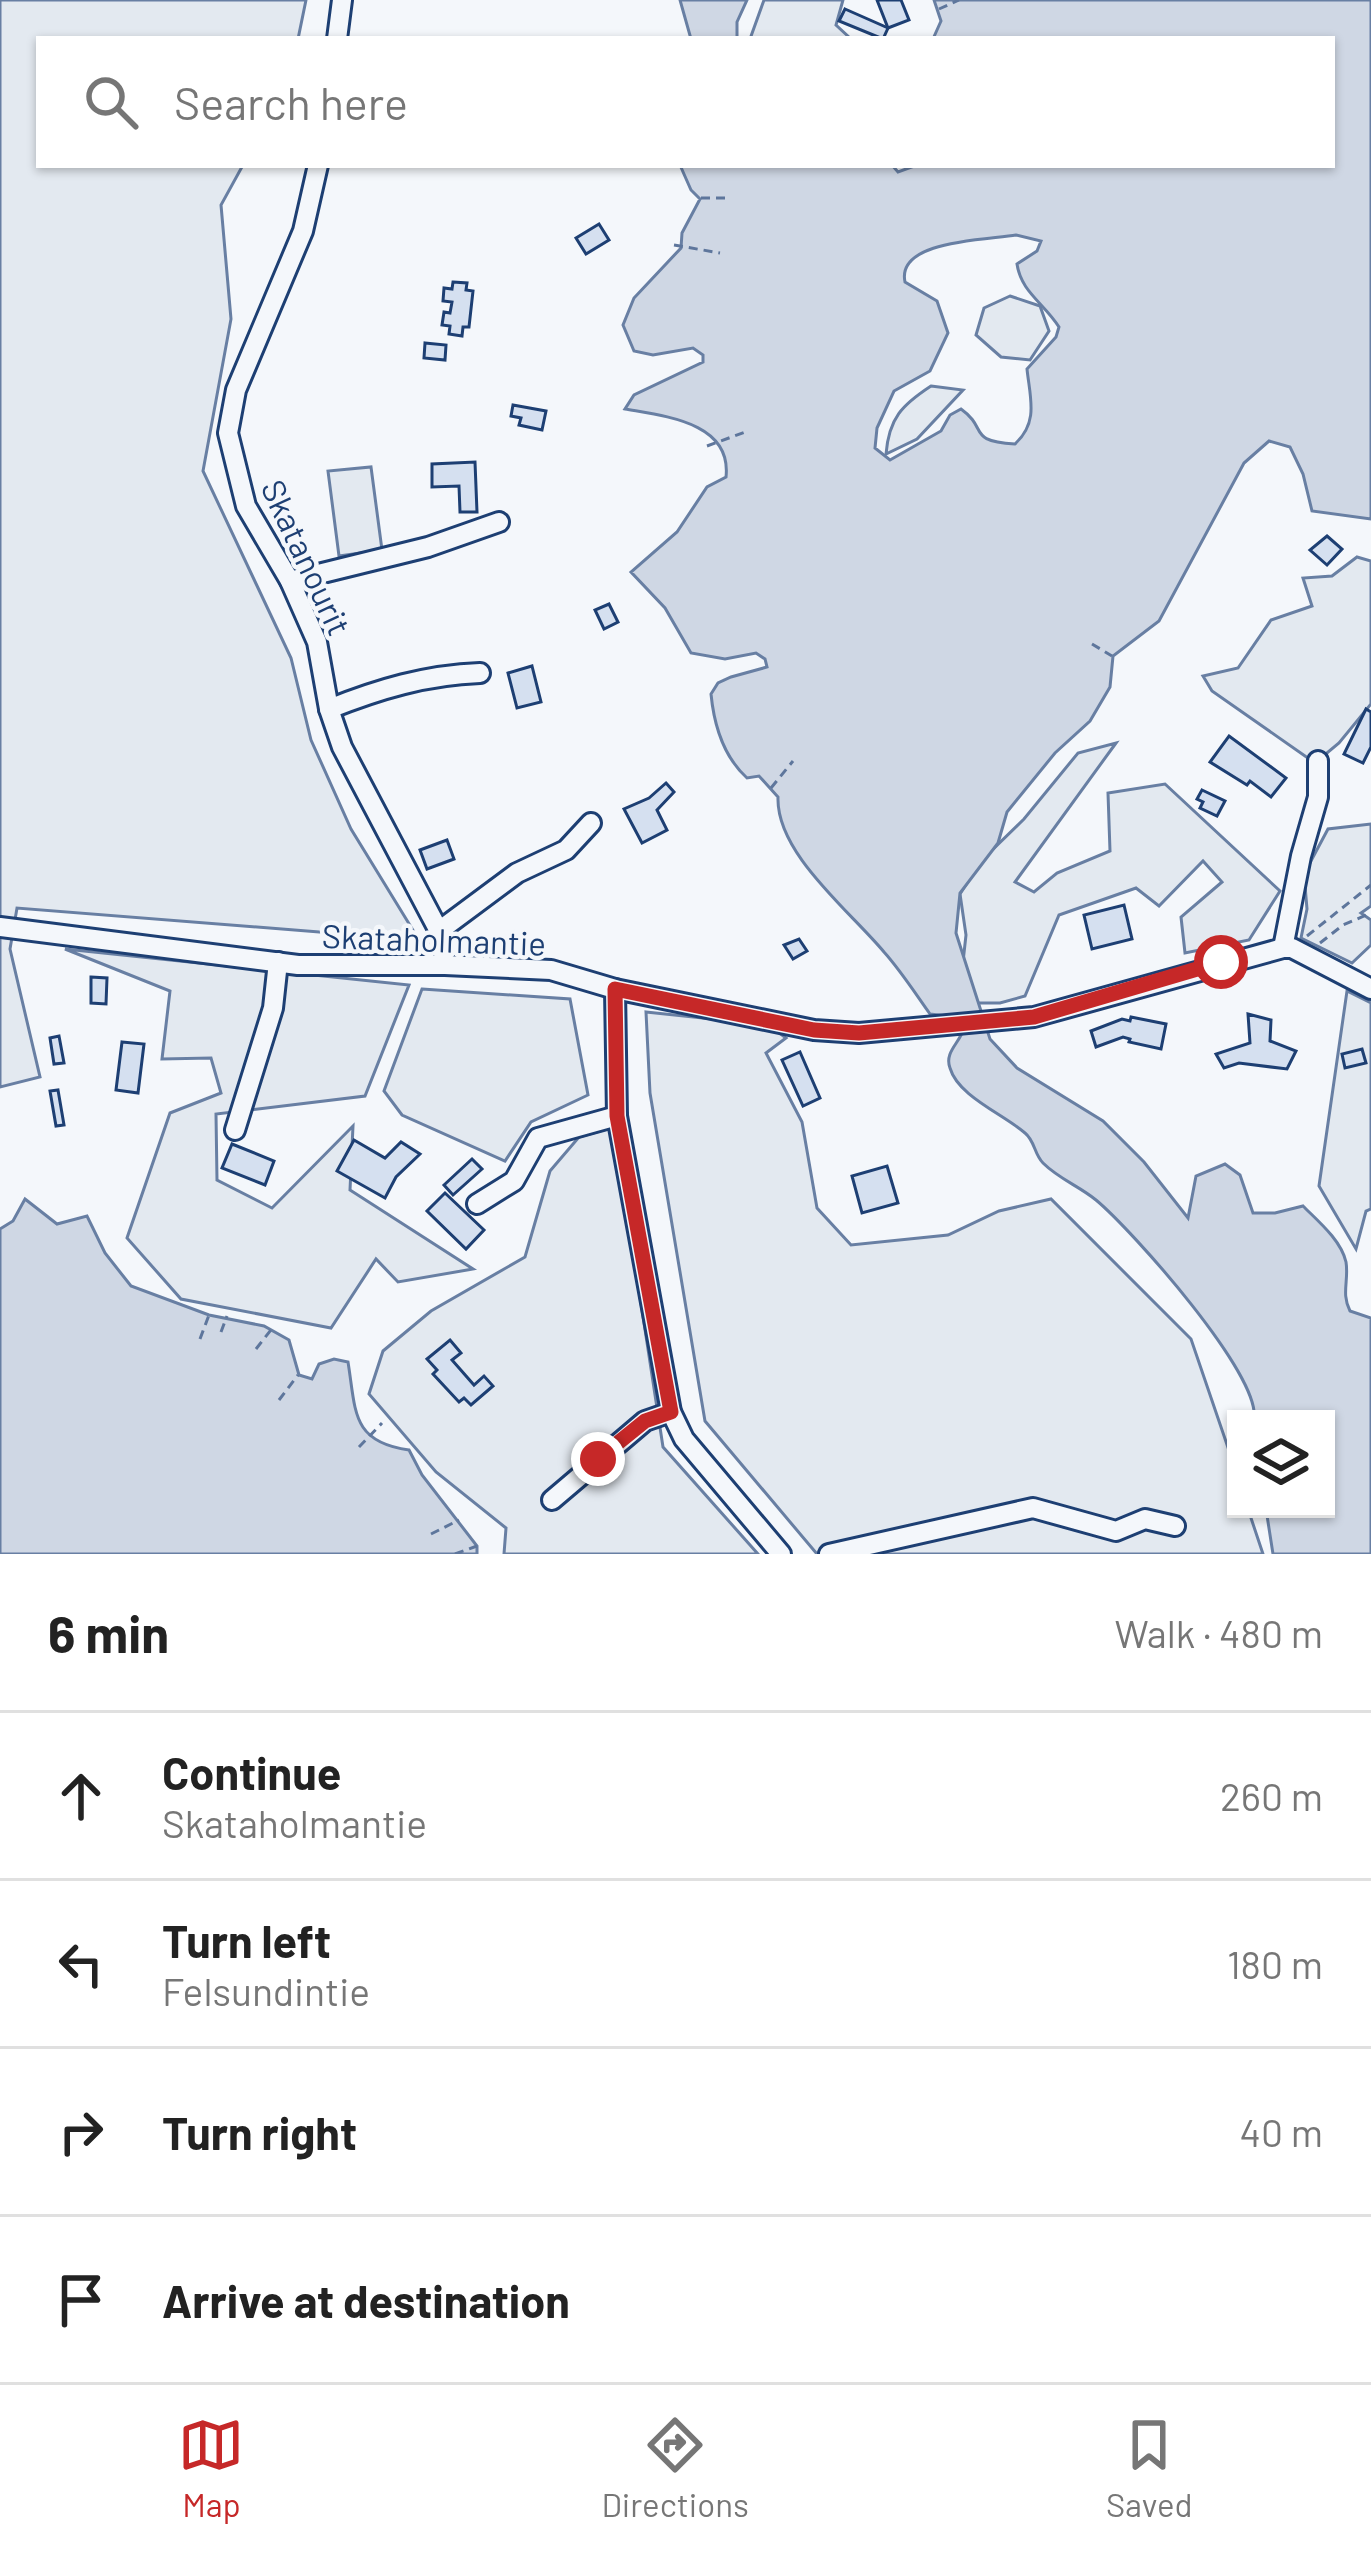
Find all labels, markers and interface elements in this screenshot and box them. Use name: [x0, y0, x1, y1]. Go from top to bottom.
search box: [36, 36, 1335, 168]
icon: search: [78, 69, 144, 135]
text: Search here: [174, 75, 408, 129]
street label: Skatanourit: [254, 473, 360, 641]
street label: Skataholmantie: [321, 915, 547, 963]
route start: [1194, 935, 1248, 989]
map controls: [1227, 1410, 1335, 1518]
button: layers: [1227, 1410, 1335, 1518]
route end: [571, 1432, 625, 1486]
text: 6 min: [48, 1602, 169, 1663]
text: Walk · 480 m: [1114, 1609, 1323, 1656]
text: Continue: [162, 1745, 341, 1799]
icon: ahead: [48, 1763, 114, 1829]
text: 260 m: [1220, 1772, 1323, 1819]
text: Skataholmantie: [162, 1799, 427, 1846]
text: Turn left: [162, 1913, 331, 1967]
icon: left: [48, 1931, 114, 1997]
text: 180 m: [1227, 1940, 1323, 1987]
text: Felsundintie: [162, 1967, 370, 2014]
icon: right: [48, 2099, 114, 2165]
text: Turn right: [162, 2105, 357, 2159]
text: 40 m: [1239, 2108, 1323, 2155]
icon: arrive: [48, 2267, 114, 2333]
text: Arrive at destination: [162, 2273, 570, 2327]
tab: Map: [178, 2412, 244, 2524]
tab: Directions: [601, 2412, 749, 2524]
tab: Saved: [1106, 2412, 1193, 2524]

